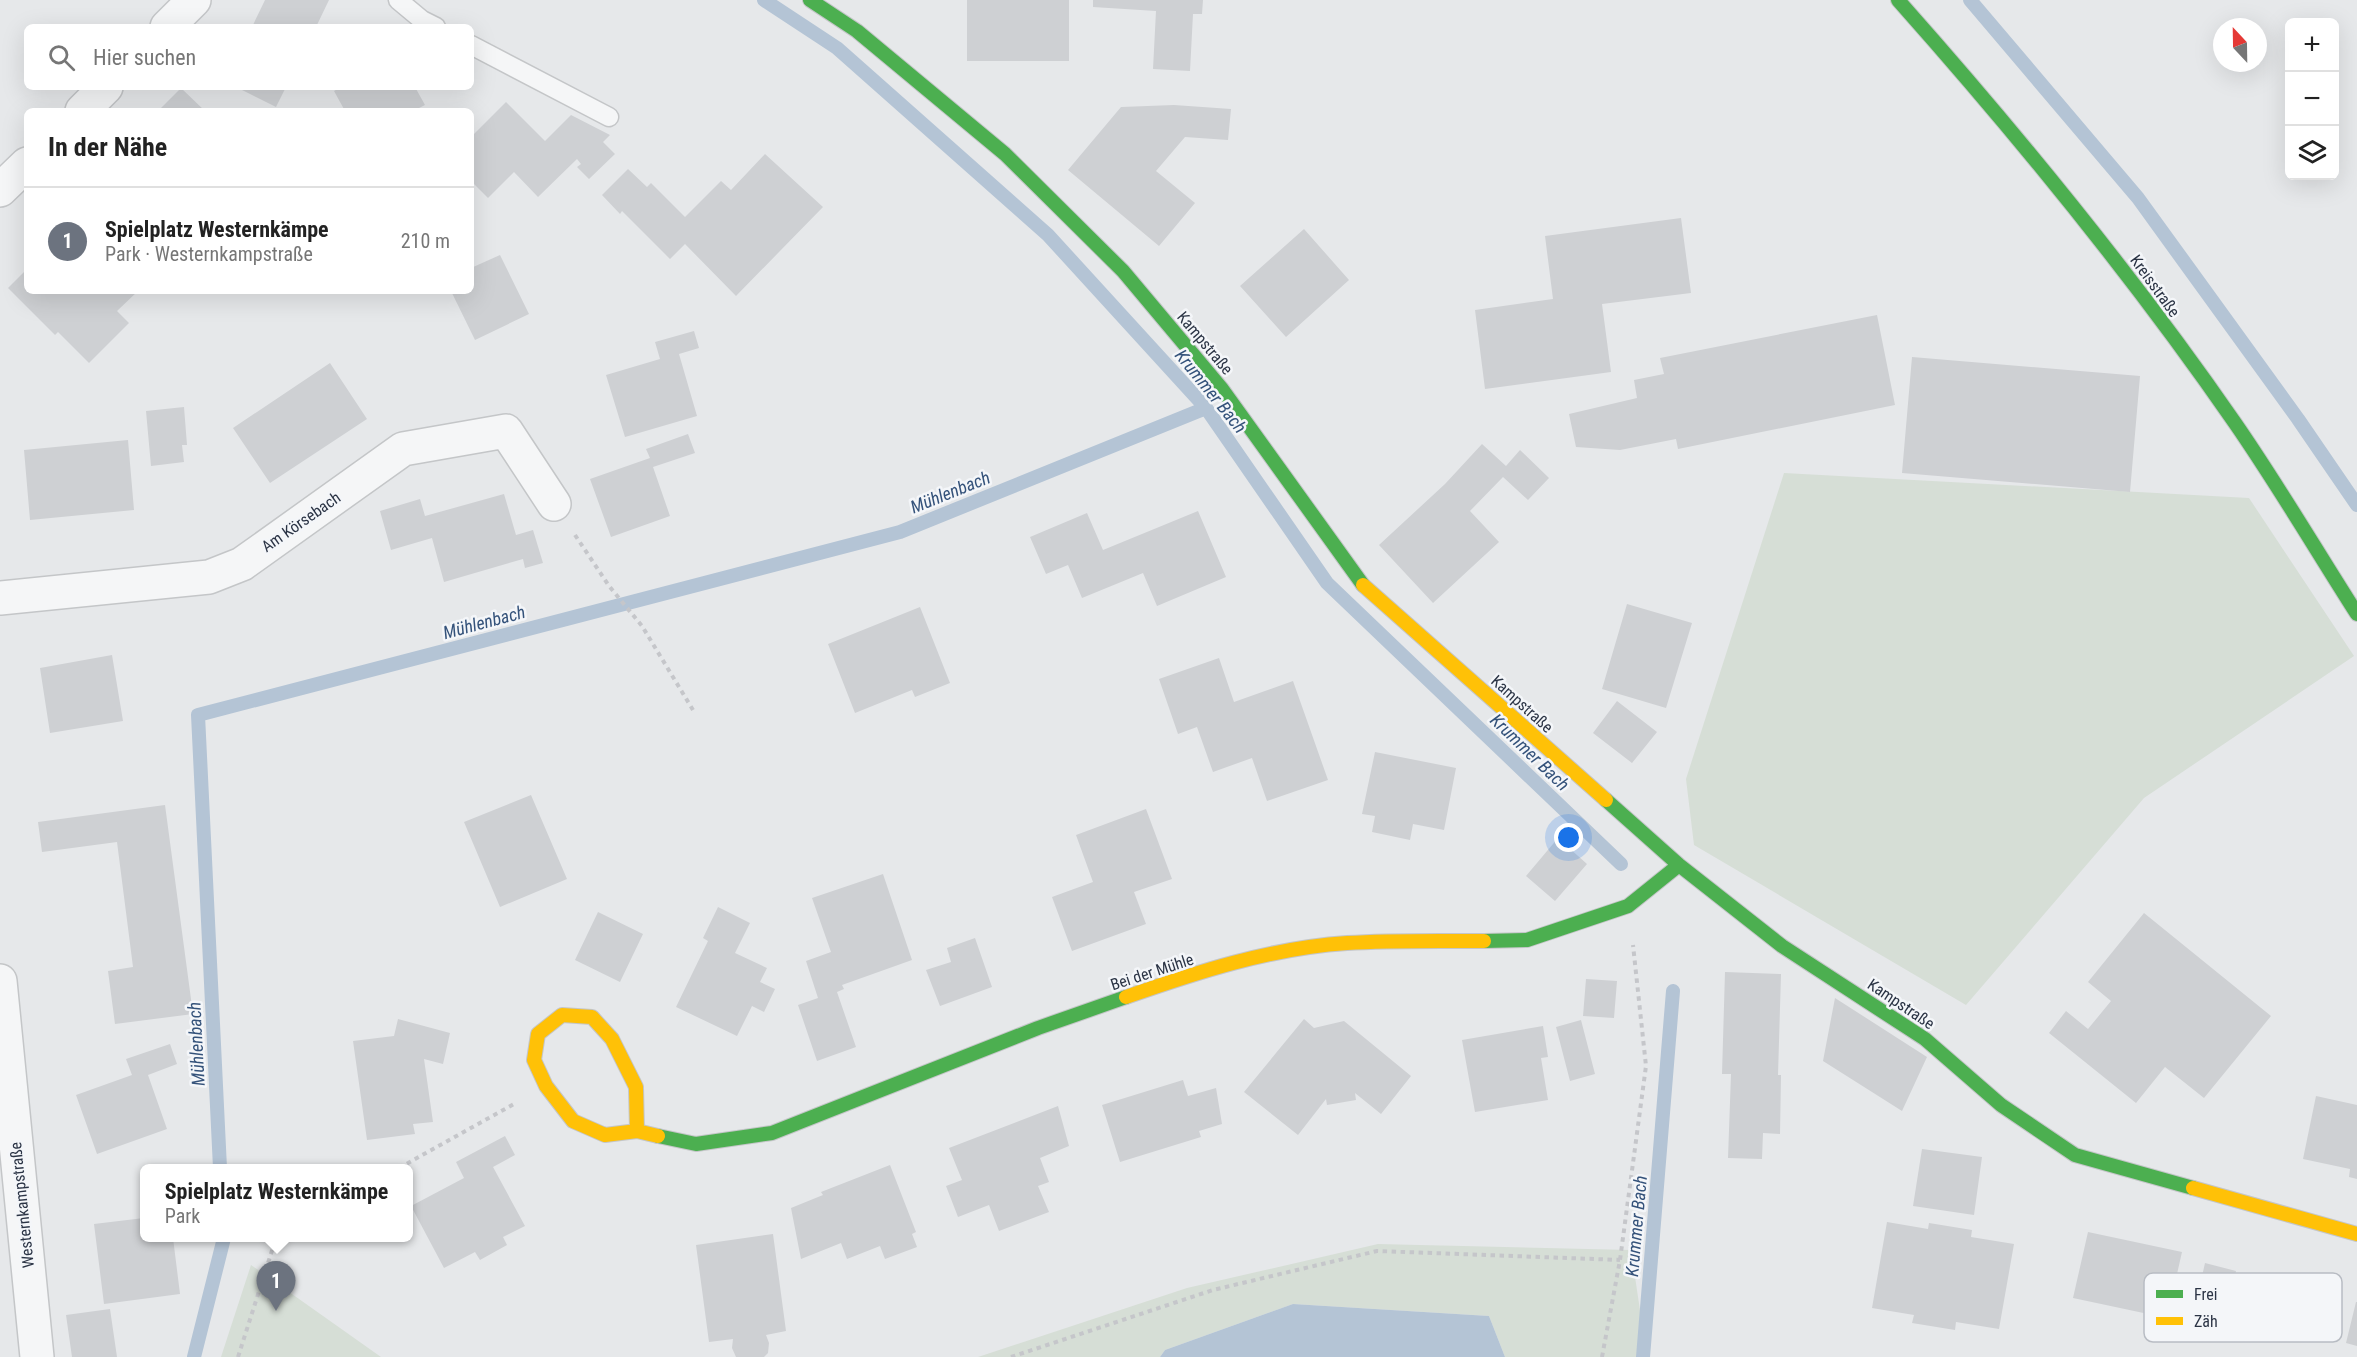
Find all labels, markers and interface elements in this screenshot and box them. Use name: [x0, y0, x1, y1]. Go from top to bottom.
north arrow: [2213, 18, 2267, 72]
map controls: [2285, 18, 2339, 180]
button: +: [2285, 18, 2339, 72]
search box: [24, 24, 474, 90]
icon: search: [45, 41, 78, 74]
text: Hier suchen: [93, 45, 196, 70]
button: −: [2285, 72, 2339, 126]
button: layers: [2285, 126, 2339, 180]
text: In der Nähe: [48, 132, 167, 162]
text: Spielplatz Westernkämpe: [105, 217, 329, 242]
text: 1: [62, 229, 73, 253]
text: 210 m: [401, 229, 450, 253]
text: Park · Westernkampstraße: [105, 242, 313, 266]
street label: Kreisstraße: [2126, 251, 2184, 321]
street label: Kampstraße: [1173, 308, 1237, 378]
water label: Krummer Bach: [1171, 345, 1251, 437]
water label: Mühlenbach: [907, 466, 993, 518]
street label: Am Körsebach: [258, 488, 344, 556]
water label: Mühlenbach: [441, 601, 527, 643]
street label: Kampstraße: [1487, 671, 1557, 737]
water label: Krummer Bach: [1486, 709, 1574, 795]
your location: [1554, 823, 1583, 852]
street label: Bei der Mühle: [1108, 950, 1196, 994]
street label: Kampstraße: [1864, 975, 1938, 1033]
water label: Mühlenbach: [183, 1001, 209, 1087]
street label: Westernkampstraße: [6, 1141, 38, 1269]
popup: [140, 1164, 413, 1242]
water label: Krummer Bach: [1621, 1174, 1651, 1278]
text: Spielplatz Westernkämpe: [165, 1179, 388, 1204]
text: Park: [165, 1204, 200, 1228]
pin: 1: [256, 1262, 296, 1311]
legend: [2144, 1273, 2342, 1342]
text: Frei: [2194, 1285, 2217, 1304]
text: Zäh: [2194, 1312, 2218, 1331]

